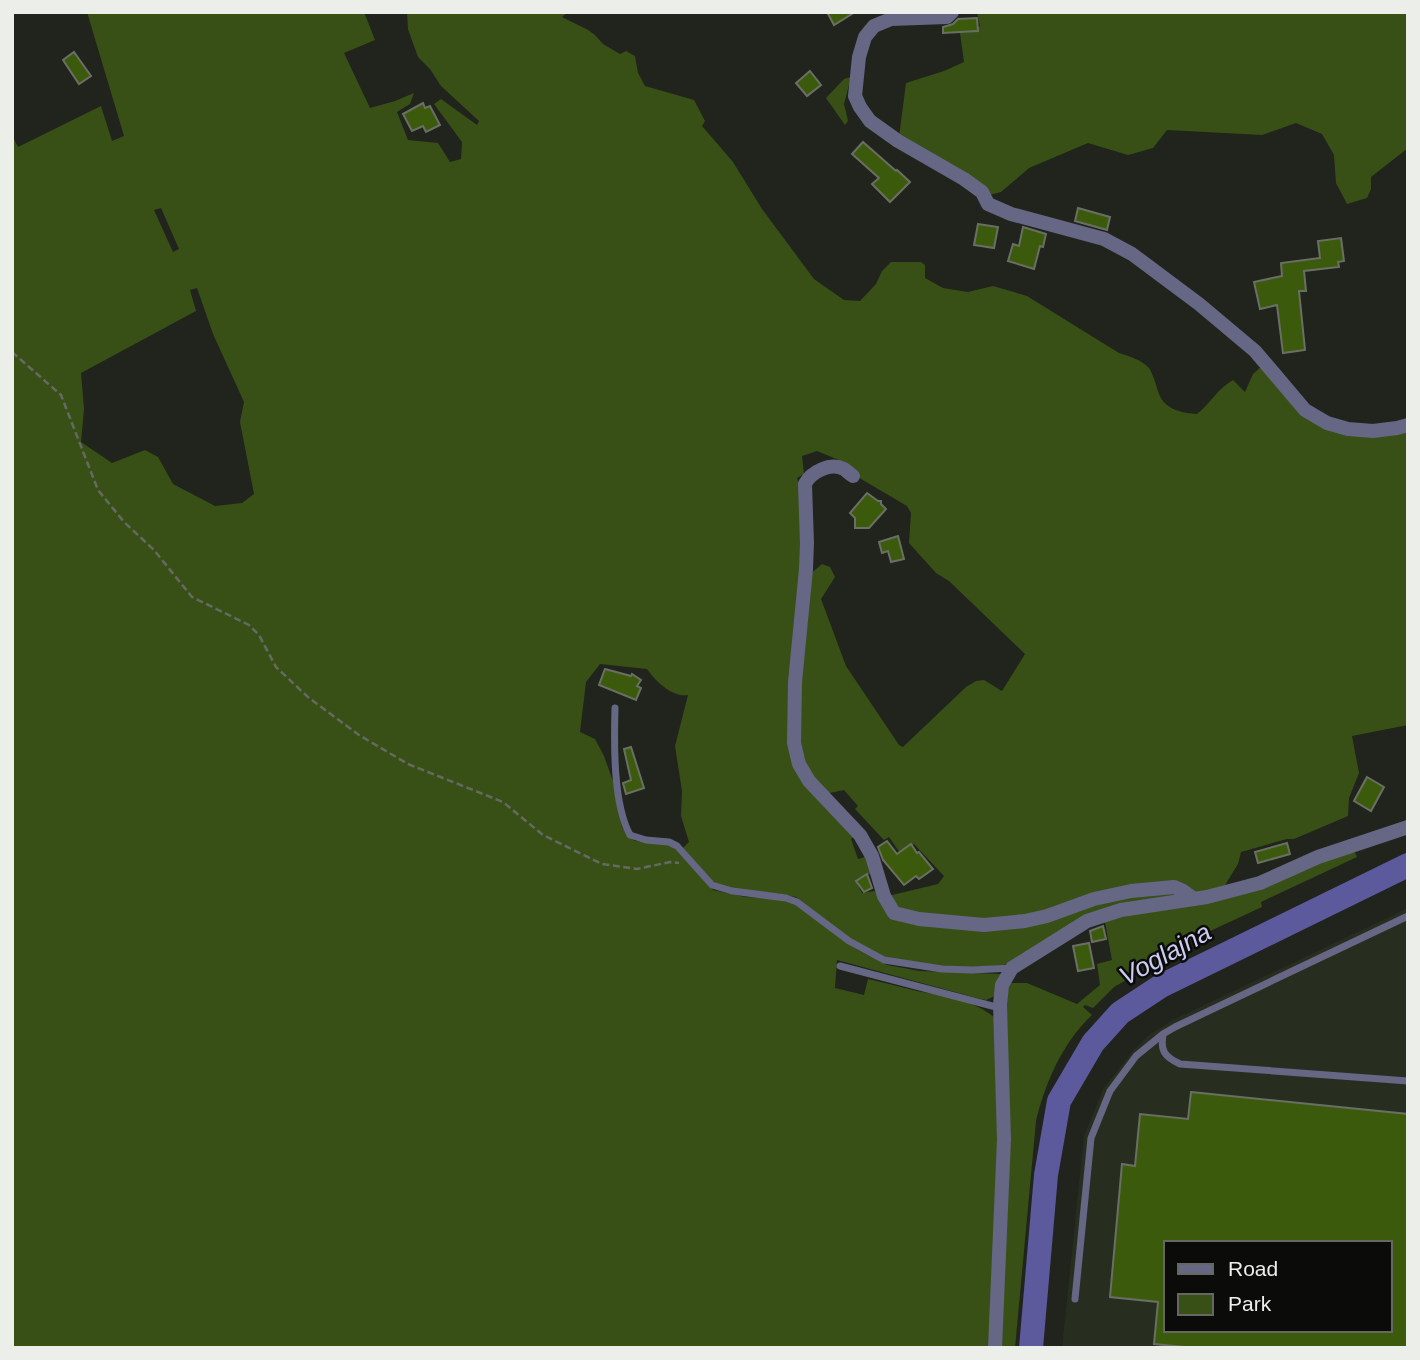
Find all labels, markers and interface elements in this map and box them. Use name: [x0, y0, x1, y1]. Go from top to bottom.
water label: Voglajna: [1114, 917, 1216, 991]
legend: [1164, 1241, 1392, 1332]
text: Road: [1228, 1257, 1278, 1280]
text: Park: [1228, 1292, 1272, 1315]

